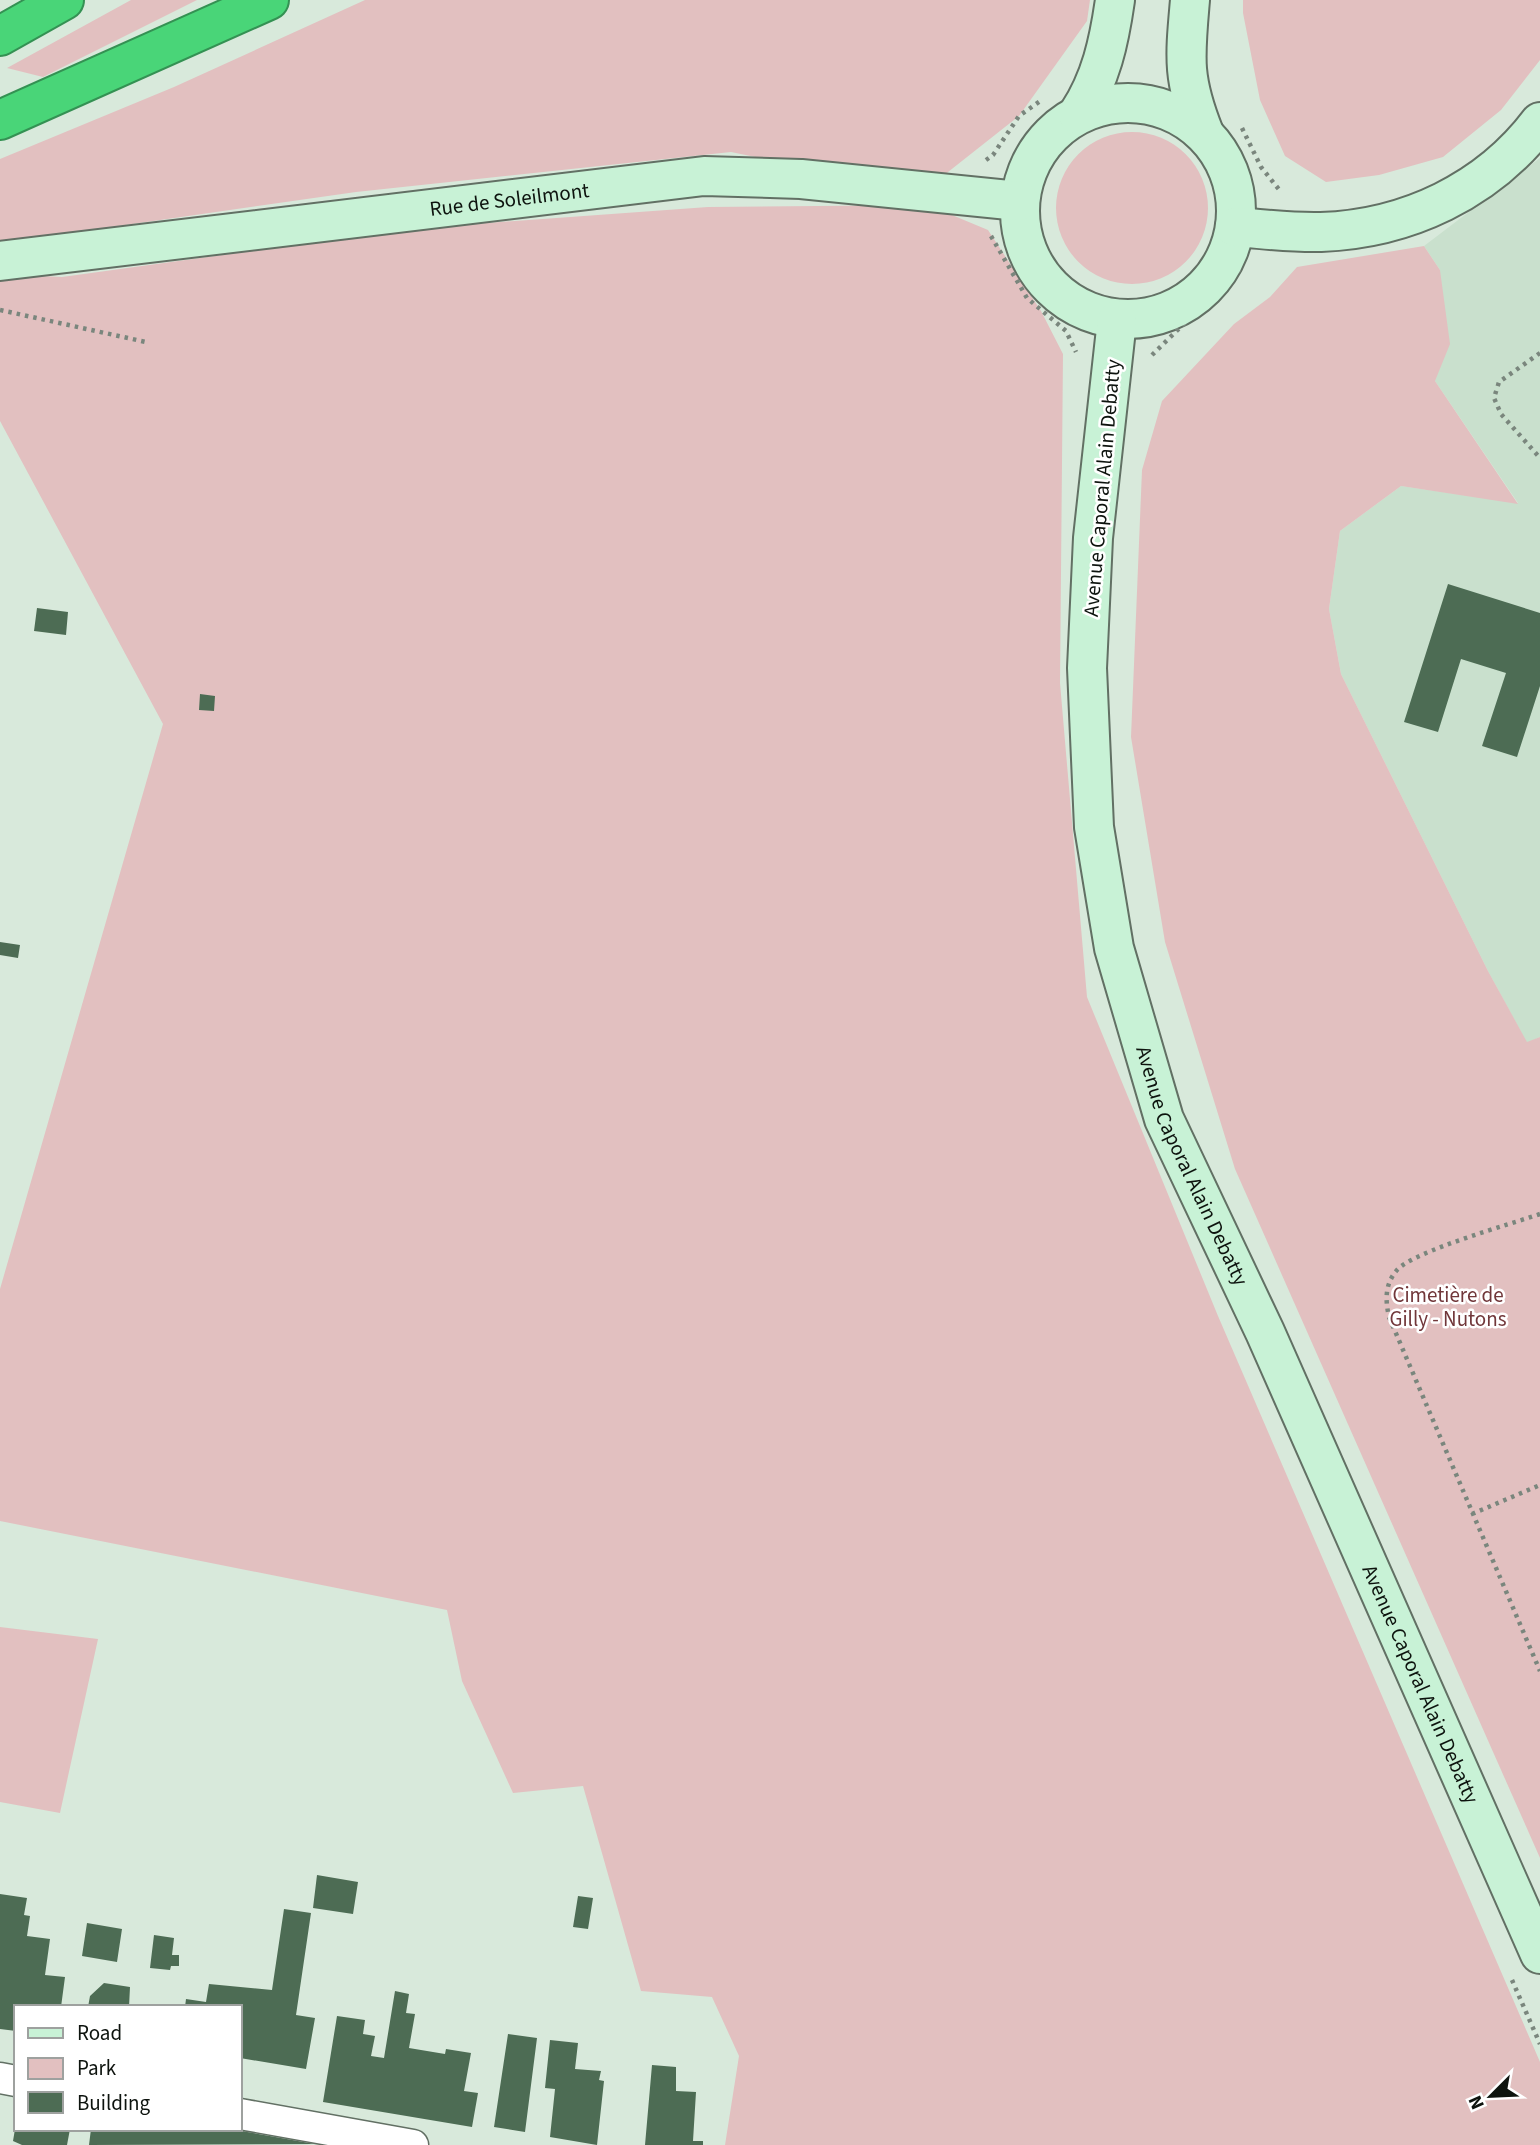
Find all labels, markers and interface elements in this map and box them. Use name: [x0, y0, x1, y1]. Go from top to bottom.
street label: Rue de Soleilmont: [428, 175, 591, 224]
street label: Avenue Caporal Alain Debatty: [1076, 358, 1128, 618]
street label: Avenue Caporal Alain Debatty: [1128, 1042, 1256, 1291]
park label: Cimetière de Gilly - Nutons: [1389, 1280, 1507, 1334]
street label: Avenue Caporal Alain Debatty: [1355, 1560, 1487, 1808]
legend: [14, 2005, 242, 2131]
text: Road: [77, 2018, 122, 2048]
text: Park: [77, 2053, 117, 2083]
north arrow: [1456, 2061, 1526, 2131]
text: Building: [77, 2088, 151, 2118]
text: N: [1462, 2091, 1492, 2114]

